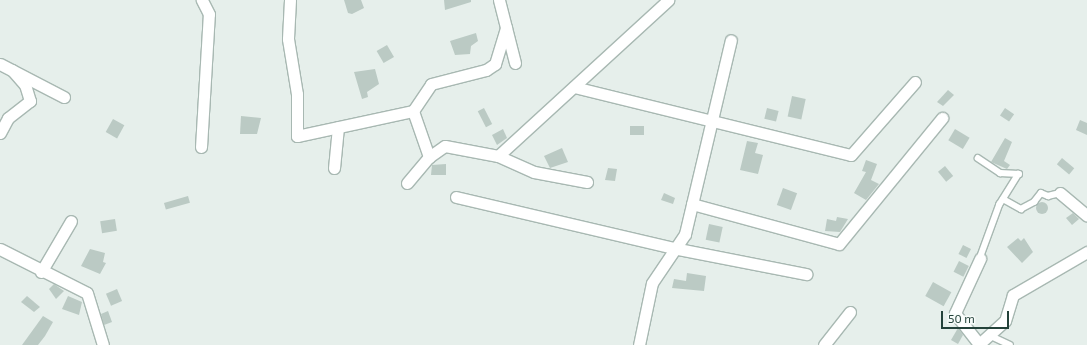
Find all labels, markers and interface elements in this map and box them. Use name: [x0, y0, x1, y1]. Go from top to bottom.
scale bar: [943, 303, 1011, 329]
text: 50 m: [948, 311, 975, 325]

